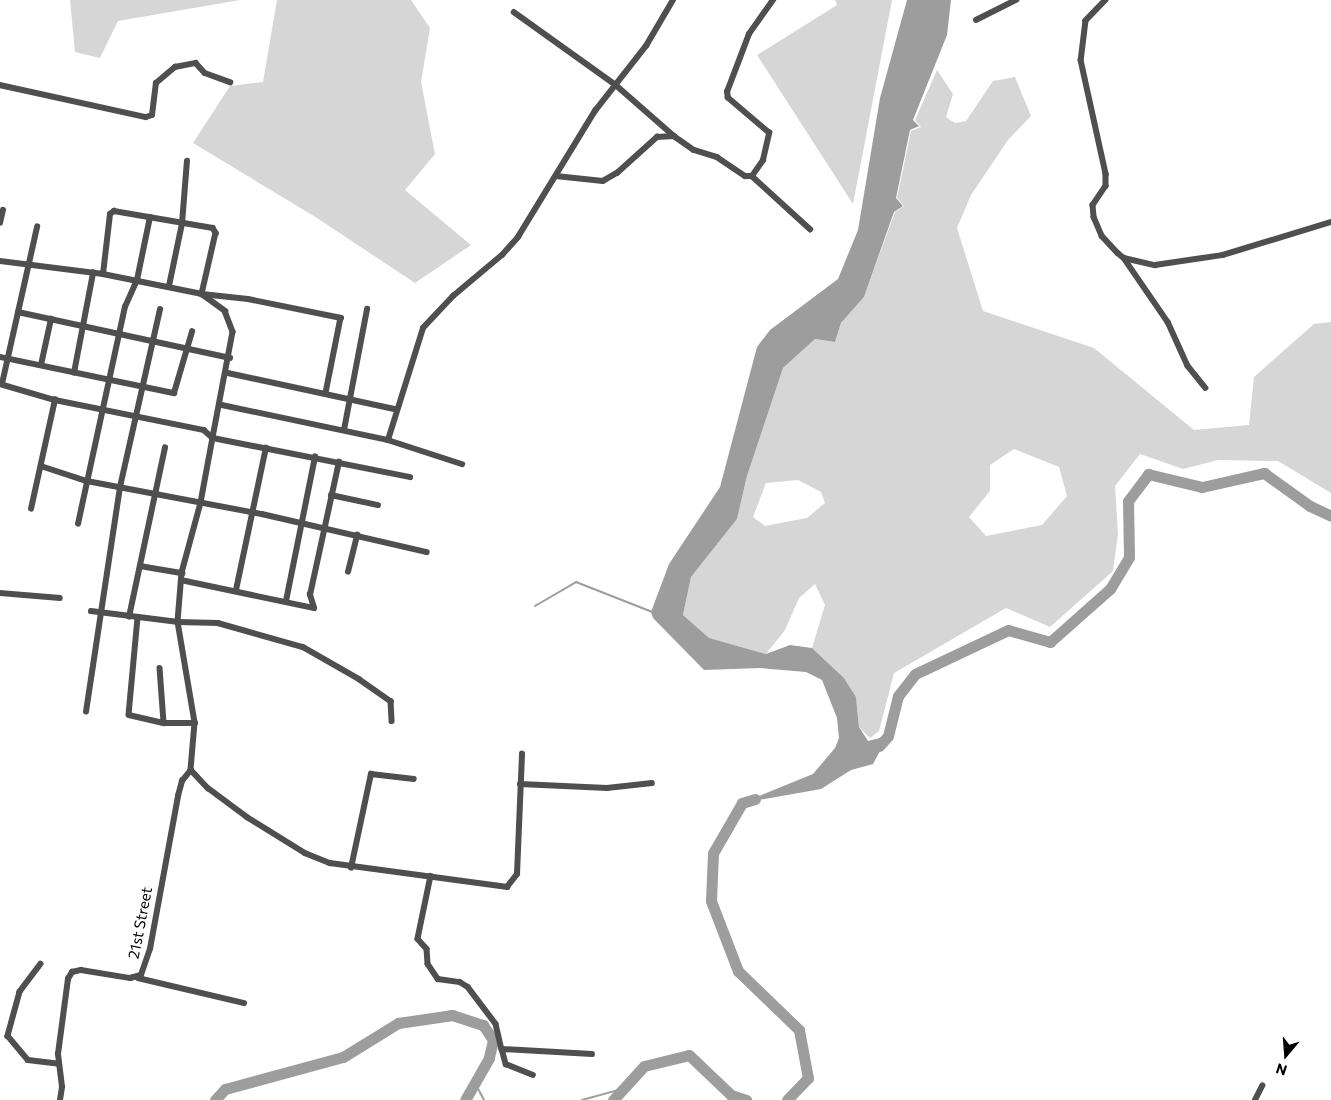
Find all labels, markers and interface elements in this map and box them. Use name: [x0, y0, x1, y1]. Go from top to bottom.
street label: 21st Street: [124, 885, 156, 961]
north arrow: [1261, 1030, 1311, 1080]
text: N: [1274, 1060, 1289, 1079]

